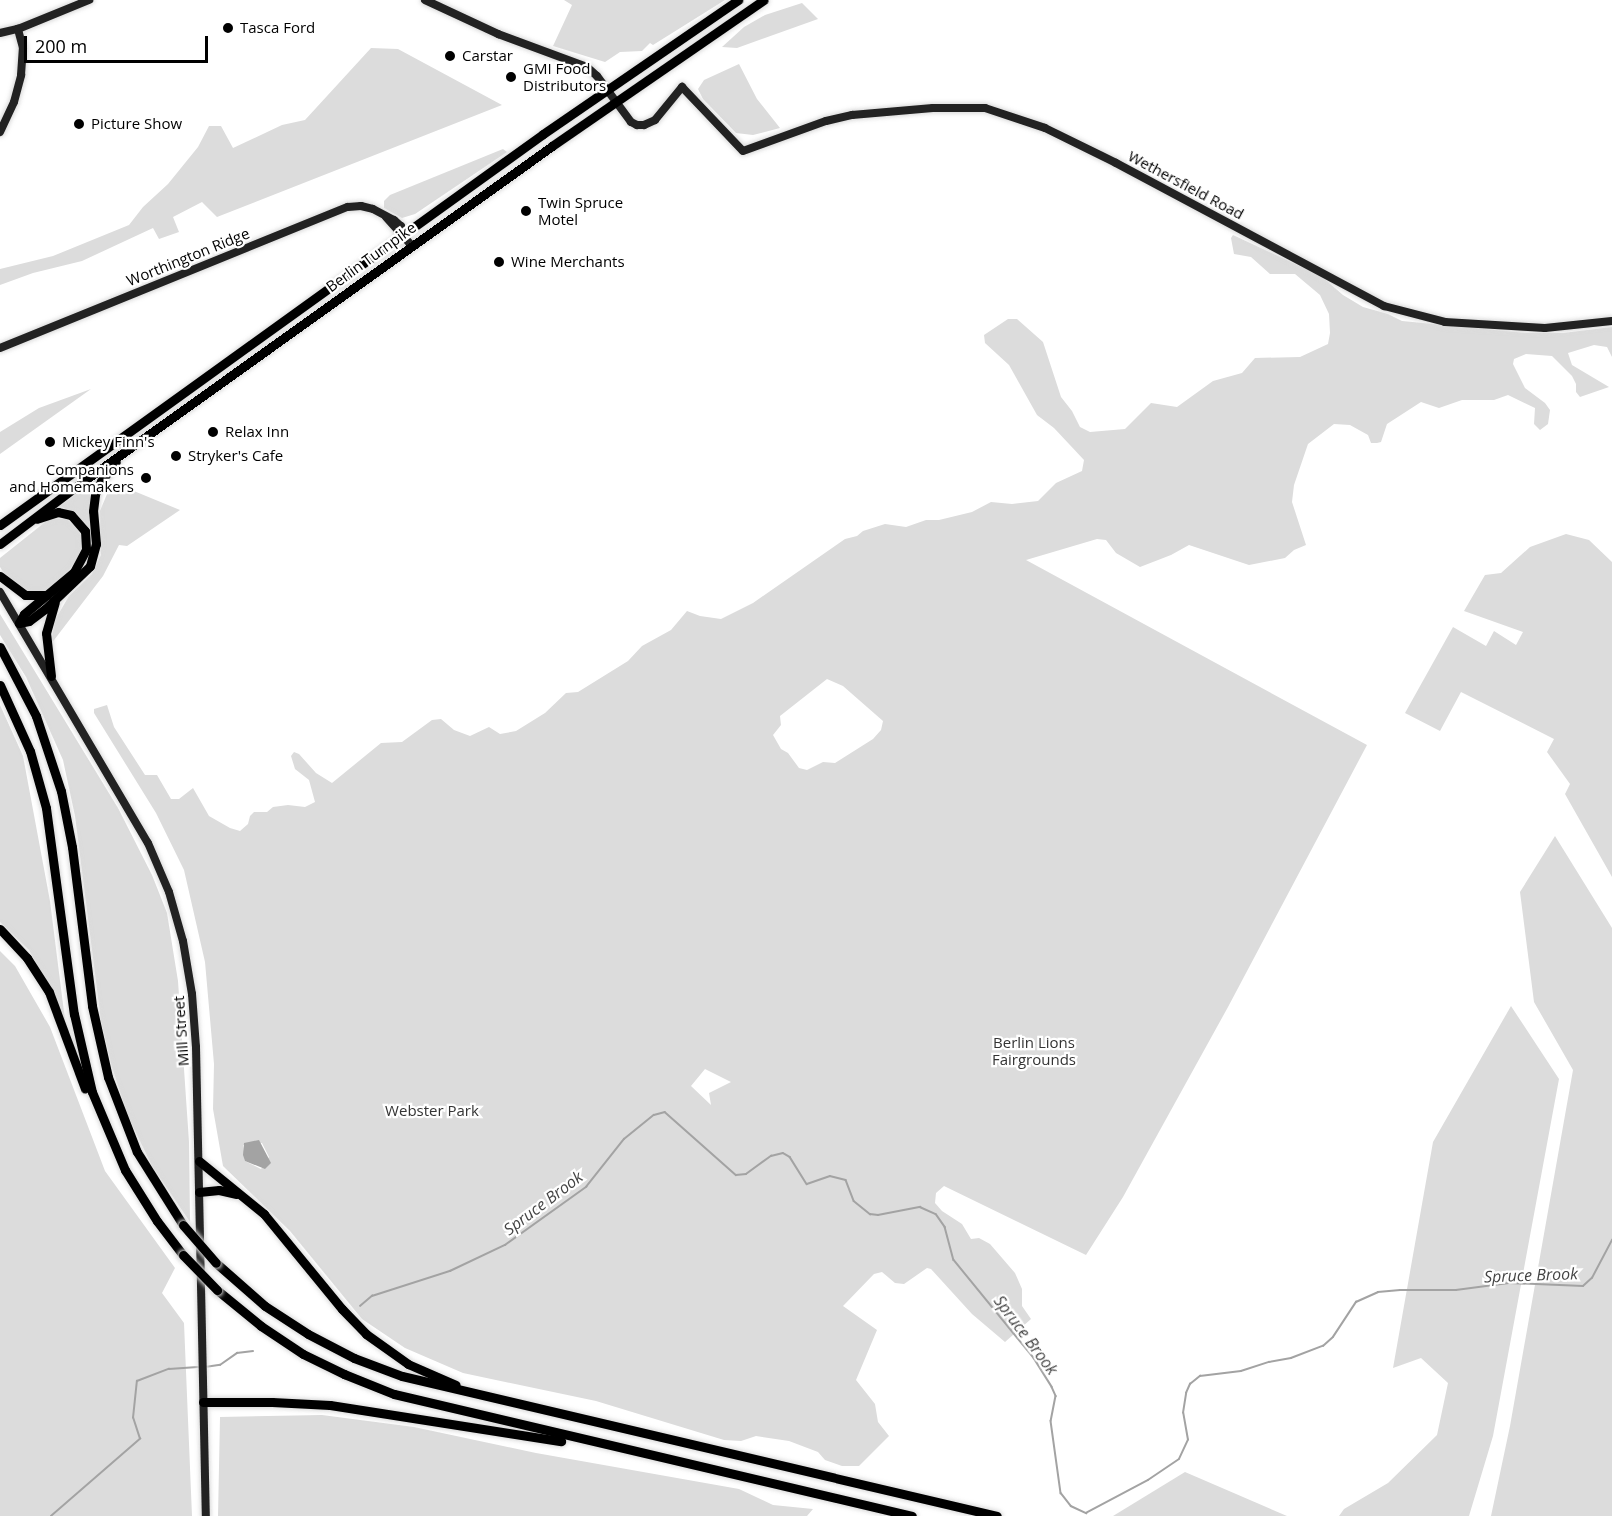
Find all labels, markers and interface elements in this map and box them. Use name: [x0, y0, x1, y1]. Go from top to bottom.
place label: Tasca Ford: [240, 19, 315, 37]
marker: Tasca Ford: [221, 21, 235, 35]
scale bar: [27, 24, 212, 62]
text: 200 m: [35, 34, 87, 58]
place label: Carstar: [462, 47, 513, 65]
marker: Carstar: [443, 49, 457, 63]
place label: GMI Food Distributors: [523, 59, 606, 94]
marker: GMI Food Distributors: [504, 70, 518, 84]
place label: Picture Show: [91, 115, 182, 133]
marker: Picture Show: [72, 117, 86, 131]
street label: Wethersfield Road: [1125, 147, 1247, 223]
place label: Twin Spruce Motel: [538, 193, 623, 228]
marker: Twin Spruce Motel: [519, 204, 533, 218]
street label: Berlin Turnpike: [322, 218, 420, 296]
street label: Worthington Ridge: [124, 224, 252, 290]
place label: Wine Merchants: [511, 253, 625, 271]
marker: Wine Merchants: [492, 255, 506, 269]
place label: Relax Inn: [225, 423, 289, 441]
marker: Relax Inn: [206, 425, 220, 439]
place label: Mickey Finn's: [62, 433, 155, 451]
marker: Mickey Finn's: [43, 435, 57, 449]
place label: Stryker's Cafe: [188, 447, 283, 465]
marker: Stryker's Cafe: [169, 449, 183, 463]
place label: Companions and Homemakers: [9, 460, 134, 495]
marker: Companions and Homemakers: [139, 471, 153, 485]
street label: Mill Street: [170, 995, 192, 1067]
park label: Berlin Lions Fairgrounds: [992, 1033, 1076, 1068]
park label: Webster Park: [385, 1102, 479, 1120]
water label: Spruce Brook: [500, 1167, 586, 1239]
water label: Spruce Brook: [1484, 1264, 1578, 1286]
water label: Spruce Brook: [990, 1292, 1062, 1378]

